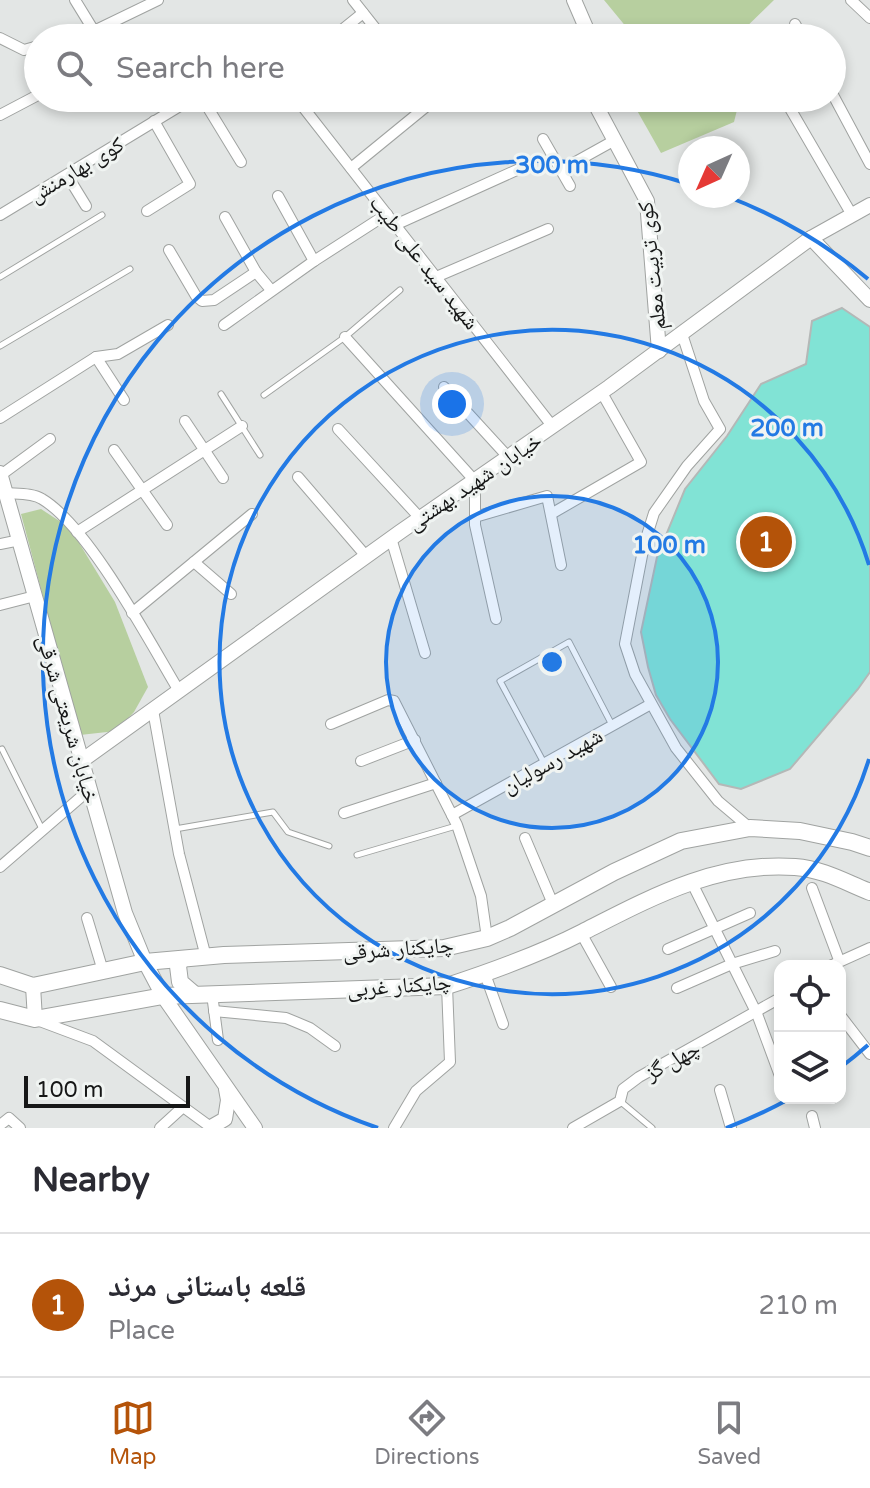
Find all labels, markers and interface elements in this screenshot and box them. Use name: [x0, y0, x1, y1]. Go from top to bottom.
search box: [24, 24, 846, 112]
icon: search: [52, 46, 96, 90]
text: Search here: [116, 50, 285, 87]
street label: کوی بهارمنش: [24, 131, 129, 208]
north arrow: [678, 136, 750, 208]
text: 300 m: [515, 151, 589, 180]
street label: شهید سید علی طیب: [364, 190, 485, 335]
street label: کوی تربیت معلم: [632, 200, 673, 331]
your location: [432, 384, 472, 424]
text: 200 m: [750, 414, 824, 443]
street label: خیابان شهید بهشتی: [402, 427, 547, 536]
pin: 1: [740, 512, 792, 572]
text: 100 m: [632, 531, 706, 560]
street label: خیابان شریعتی شرقی: [32, 632, 105, 807]
centre of rings: [538, 648, 566, 676]
street label: شهید رسولیان: [498, 723, 607, 799]
street label: چایکنار شرقی: [342, 932, 454, 966]
map controls: [774, 960, 846, 1104]
button: locate: [774, 960, 846, 1032]
street label: چایکنار غربی: [346, 969, 452, 1003]
button: layers: [774, 1032, 846, 1104]
street label: چهل گز: [639, 1035, 705, 1087]
scale bar: [24, 1072, 190, 1108]
text: 100 m: [36, 1077, 103, 1103]
text: Nearby: [32, 1160, 150, 1201]
text: قلعه باستانی مرند: [108, 1268, 306, 1305]
text: 1: [50, 1290, 66, 1321]
text: 210 m: [758, 1290, 838, 1321]
text: Place: [108, 1315, 175, 1346]
tab: Map: [109, 1396, 156, 1470]
tab: Directions: [374, 1396, 480, 1470]
tab: Saved: [697, 1396, 761, 1470]

